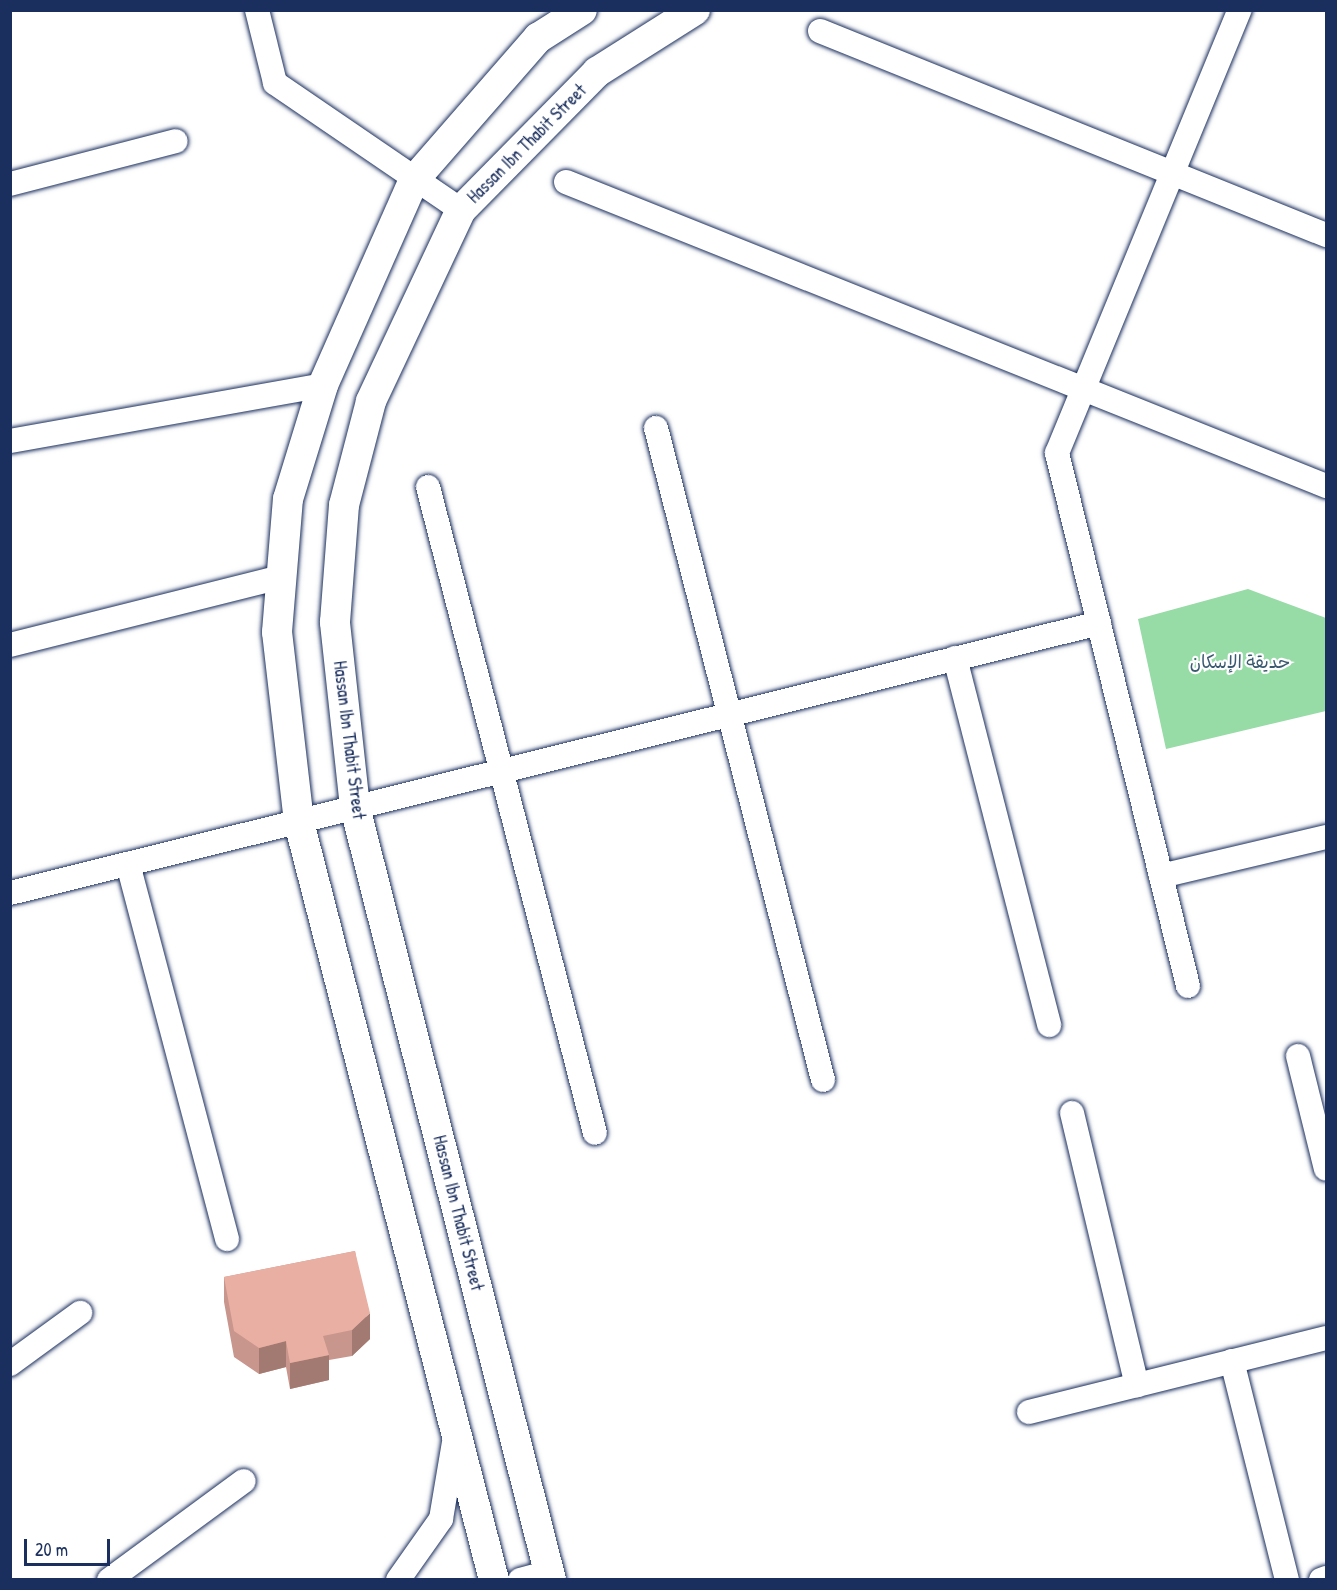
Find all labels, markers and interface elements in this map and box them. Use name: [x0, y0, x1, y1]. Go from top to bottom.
street label: Hassan Ibn Thabit Street: [463, 80, 591, 208]
park label: حديقة الإسكان: [1190, 651, 1290, 673]
street label: Hassan Ibn Thabit Street: [329, 660, 369, 820]
street label: Hassan Ibn Thabit Street: [428, 1133, 488, 1293]
scale bar: [27, 1527, 112, 1565]
text: 20 m: [35, 1537, 68, 1562]

